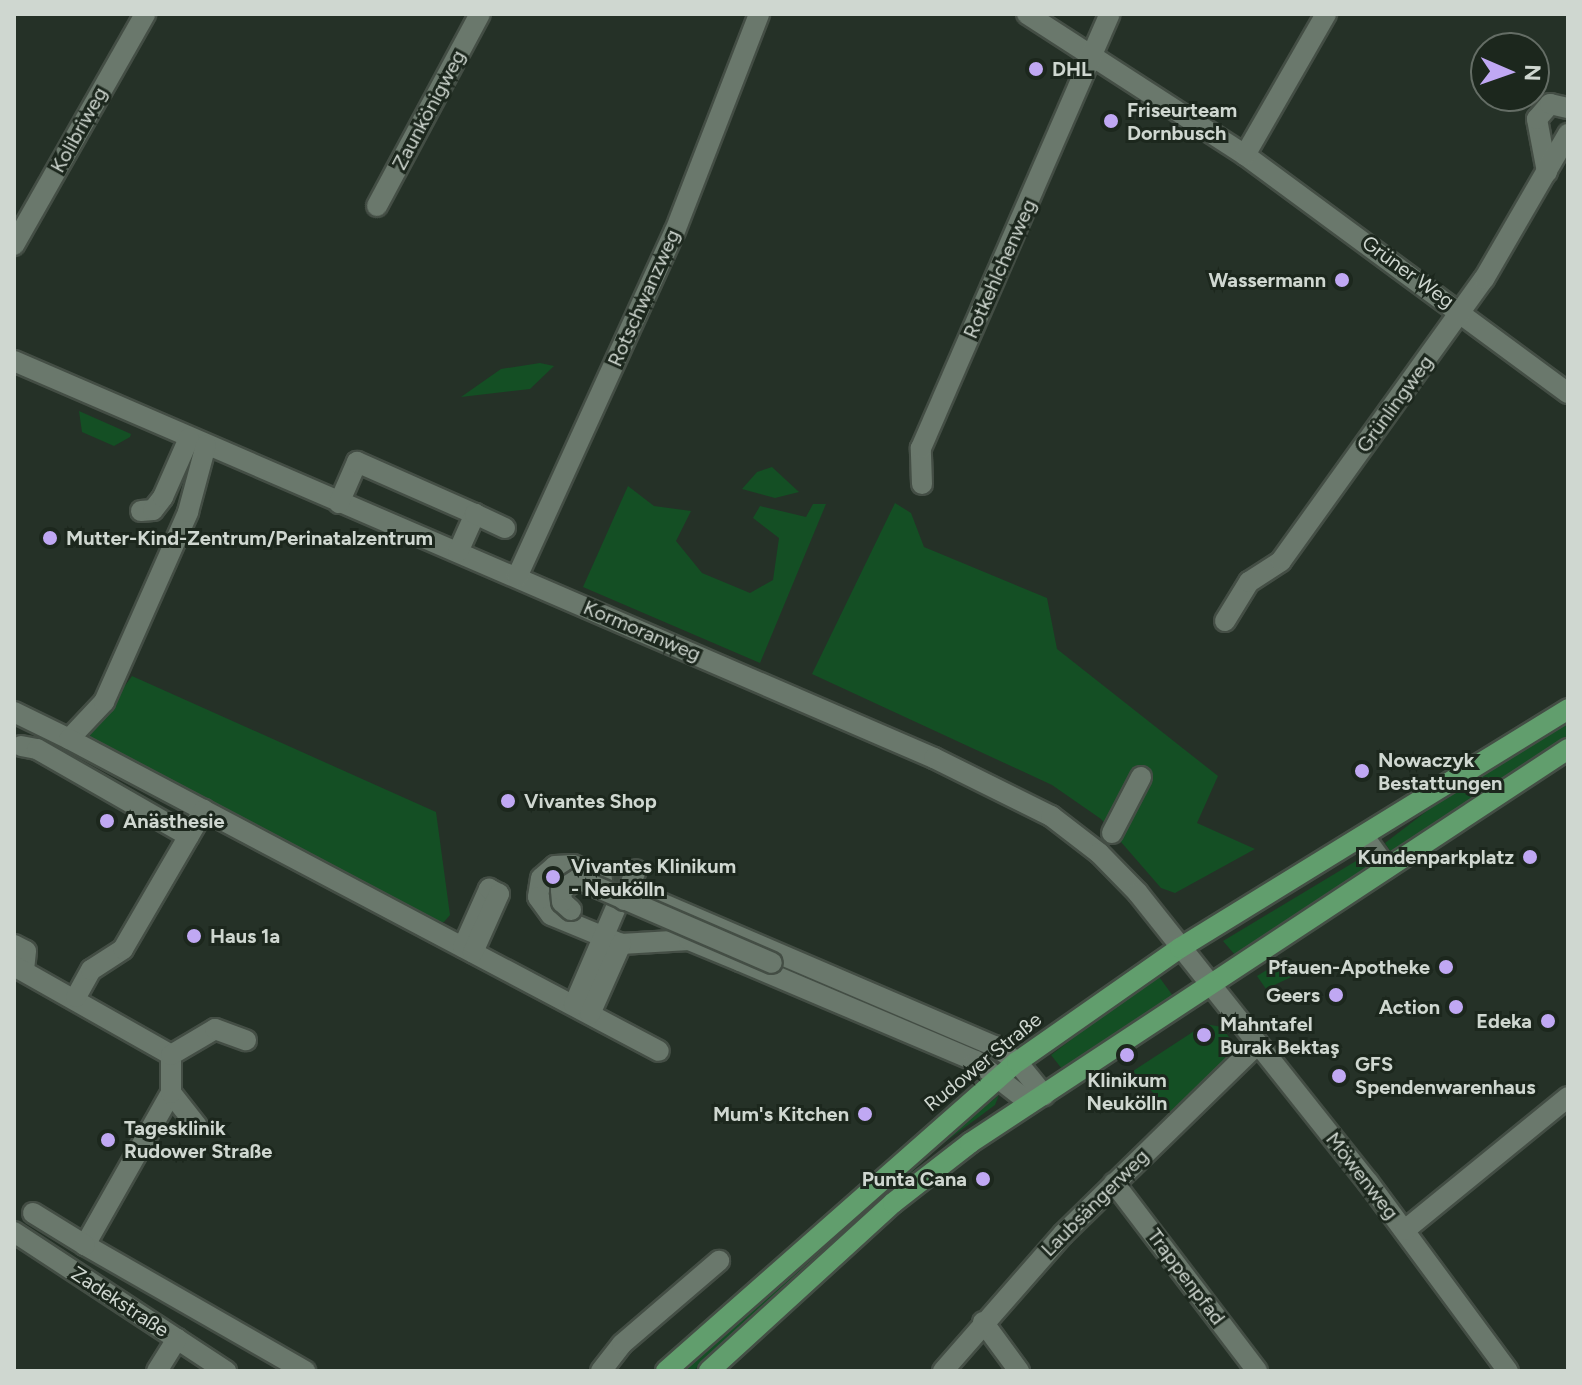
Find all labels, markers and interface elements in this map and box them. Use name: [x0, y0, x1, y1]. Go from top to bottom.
north arrow: [1470, 32, 1550, 112]
street label: Zaunkönigweg: [387, 46, 471, 174]
place label: DHL: [1052, 57, 1092, 81]
marker: DHL: [1027, 60, 1045, 78]
text: N: [1519, 64, 1546, 82]
street label: Kolibriweg: [46, 83, 112, 177]
place label: Friseurteam Dornbusch: [1127, 98, 1237, 145]
marker: Friseurteam Dornbusch: [1102, 112, 1120, 130]
street label: Rotkehlchenweg: [959, 196, 1041, 342]
street label: Rotschwanzweg: [603, 226, 685, 370]
street label: Grüner Weg: [1357, 231, 1459, 313]
place label: Wassermann: [1208, 268, 1326, 292]
marker: Wassermann: [1333, 271, 1351, 289]
street label: Grünlingweg: [1352, 351, 1438, 457]
place label: Mutter-Kind-Zentrum/Perinatalzentrum: [66, 526, 433, 550]
marker: Mutter-Kind-Zentrum/Perinatalzentrum: [41, 529, 59, 547]
street label: Kormoranweg: [580, 596, 704, 666]
place label: Nowaczyk Bestattungen: [1378, 748, 1502, 795]
marker: Nowaczyk Bestattungen: [1353, 762, 1371, 780]
place label: Vivantes Shop: [524, 789, 657, 813]
marker: Vivantes Shop: [499, 792, 517, 810]
place label: Anästhesie: [123, 809, 225, 833]
marker: Anästhesie: [98, 812, 116, 830]
place label: Kundenparkplatz: [1358, 845, 1514, 869]
marker: Kundenparkplatz: [1521, 848, 1539, 866]
place label: Vivantes Klinikum - Neukölln: [571, 854, 736, 901]
marker: Vivantes Klinikum - Neukölln: [542, 866, 564, 888]
place label: Haus 1a: [210, 924, 280, 948]
marker: Haus 1a: [185, 927, 203, 945]
place label: Pfauen-Apotheke: [1268, 955, 1430, 979]
marker: Pfauen-Apotheke: [1437, 958, 1455, 976]
place label: Geers: [1266, 983, 1320, 1007]
marker: Geers: [1327, 986, 1345, 1004]
place label: Action: [1379, 995, 1440, 1019]
marker: Action: [1447, 998, 1465, 1016]
street label: Rudower Straße: [920, 1007, 1046, 1117]
place label: Edeka: [1476, 1009, 1532, 1033]
place label: Mahntafel Burak Bektaş: [1220, 1012, 1340, 1059]
marker: Edeka: [1539, 1012, 1557, 1030]
marker: Mahntafel Burak Bektaş: [1195, 1026, 1213, 1044]
marker: Klinikum Neukölln: [1118, 1046, 1136, 1064]
place label: GFS Spendenwarenhaus: [1355, 1052, 1535, 1099]
marker: GFS Spendenwarenhaus: [1330, 1067, 1348, 1085]
place label: Klinikum Neukölln: [1087, 1068, 1167, 1115]
place label: Mum's Kitchen: [713, 1102, 849, 1126]
marker: Mum's Kitchen: [856, 1105, 874, 1123]
place label: Tagesklinik Rudower Straße: [124, 1116, 272, 1163]
street label: Möwenweg: [1321, 1128, 1403, 1224]
marker: Tagesklinik Rudower Straße: [99, 1131, 117, 1149]
street label: Laubsängerweg: [1036, 1144, 1154, 1262]
place label: Punta Cana: [862, 1167, 967, 1191]
marker: Punta Cana: [974, 1170, 992, 1188]
street label: Trappenpfad: [1142, 1224, 1230, 1330]
street label: Zadekstraße: [67, 1262, 173, 1342]

